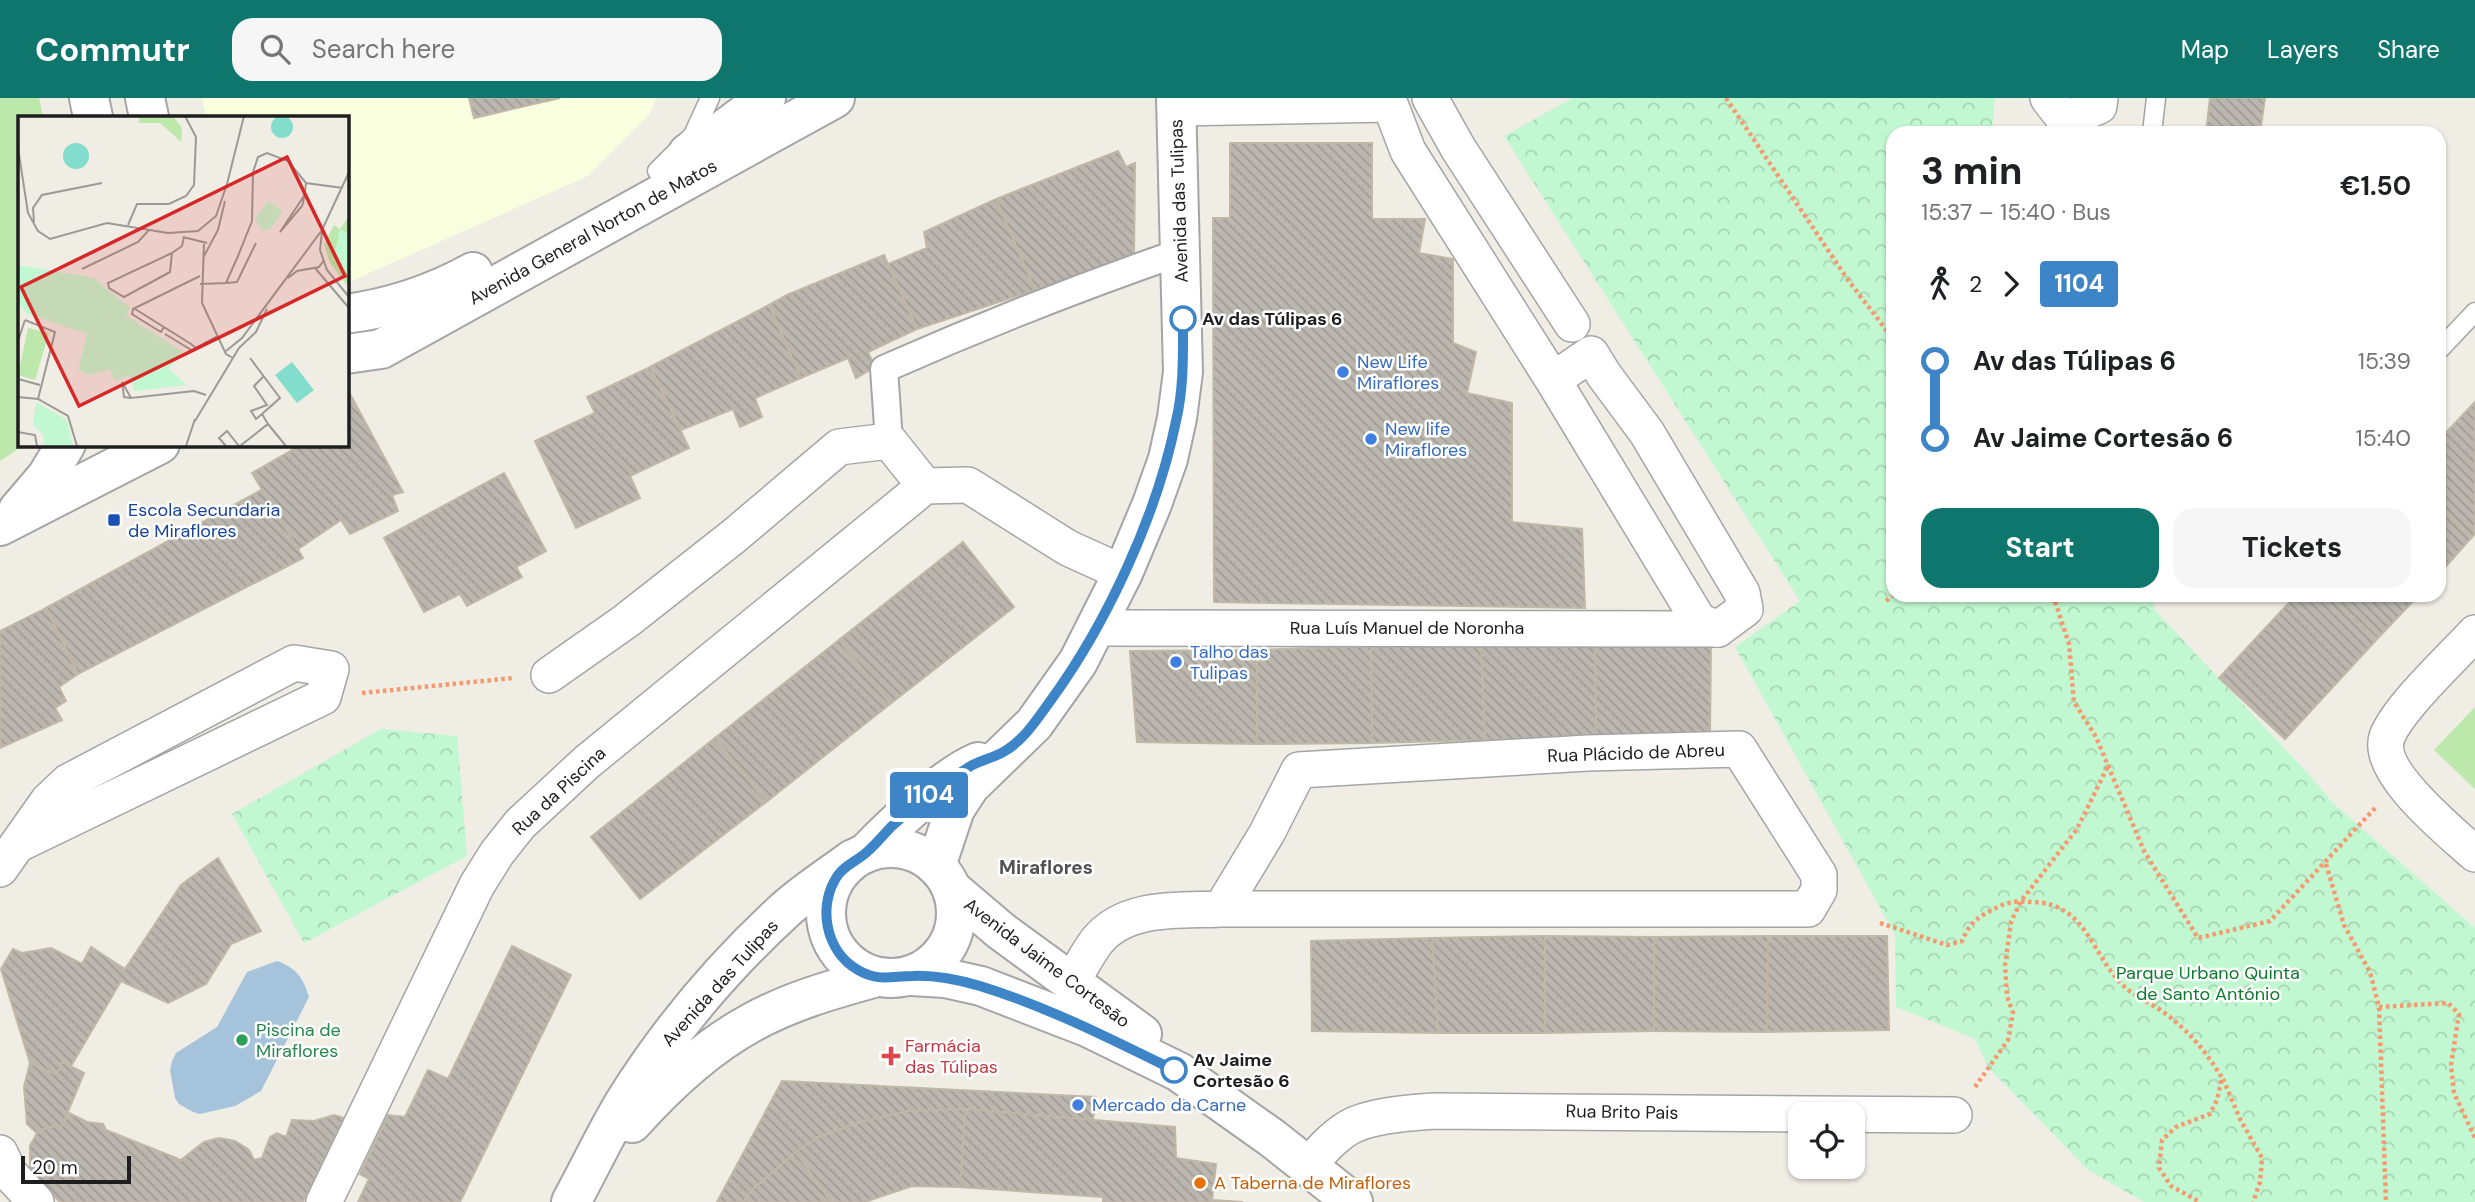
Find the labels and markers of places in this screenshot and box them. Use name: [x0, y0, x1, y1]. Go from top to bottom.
marker: Av das Túlipas 6: [1170, 306, 1196, 332]
place label: Av das Túlipas 6: [1202, 307, 1343, 331]
place label: New Life Miraflores: [1357, 350, 1439, 395]
marker: New Life Miraflores: [1335, 364, 1351, 380]
place label: New life Miraflores: [1385, 417, 1467, 462]
marker: New life Miraflores: [1363, 431, 1379, 447]
place label: Escola Secundaria de Miraflores: [128, 498, 280, 543]
marker: Escola Secundaria de Miraflores: [106, 512, 122, 528]
place label: Talho das Tulipas: [1190, 640, 1269, 685]
marker: Talho das Tulipas: [1168, 654, 1184, 670]
place label: Piscina de Miraflores: [256, 1018, 341, 1063]
marker: Piscina de Miraflores: [234, 1032, 250, 1048]
place label: Farmácia das Túlipas: [905, 1034, 998, 1079]
marker: Farmácia das Túlipas: [883, 1048, 899, 1064]
place label: Av Jaime Cortesão 6: [1193, 1048, 1290, 1093]
marker: Av Jaime Cortesão 6: [1161, 1057, 1187, 1083]
place label: Mercado da Carne: [1092, 1093, 1246, 1117]
marker: Mercado da Carne: [1070, 1097, 1086, 1113]
place label: A Taberna de Miraflores: [1214, 1171, 1411, 1195]
marker: A Taberna de Miraflores: [1192, 1175, 1208, 1191]

